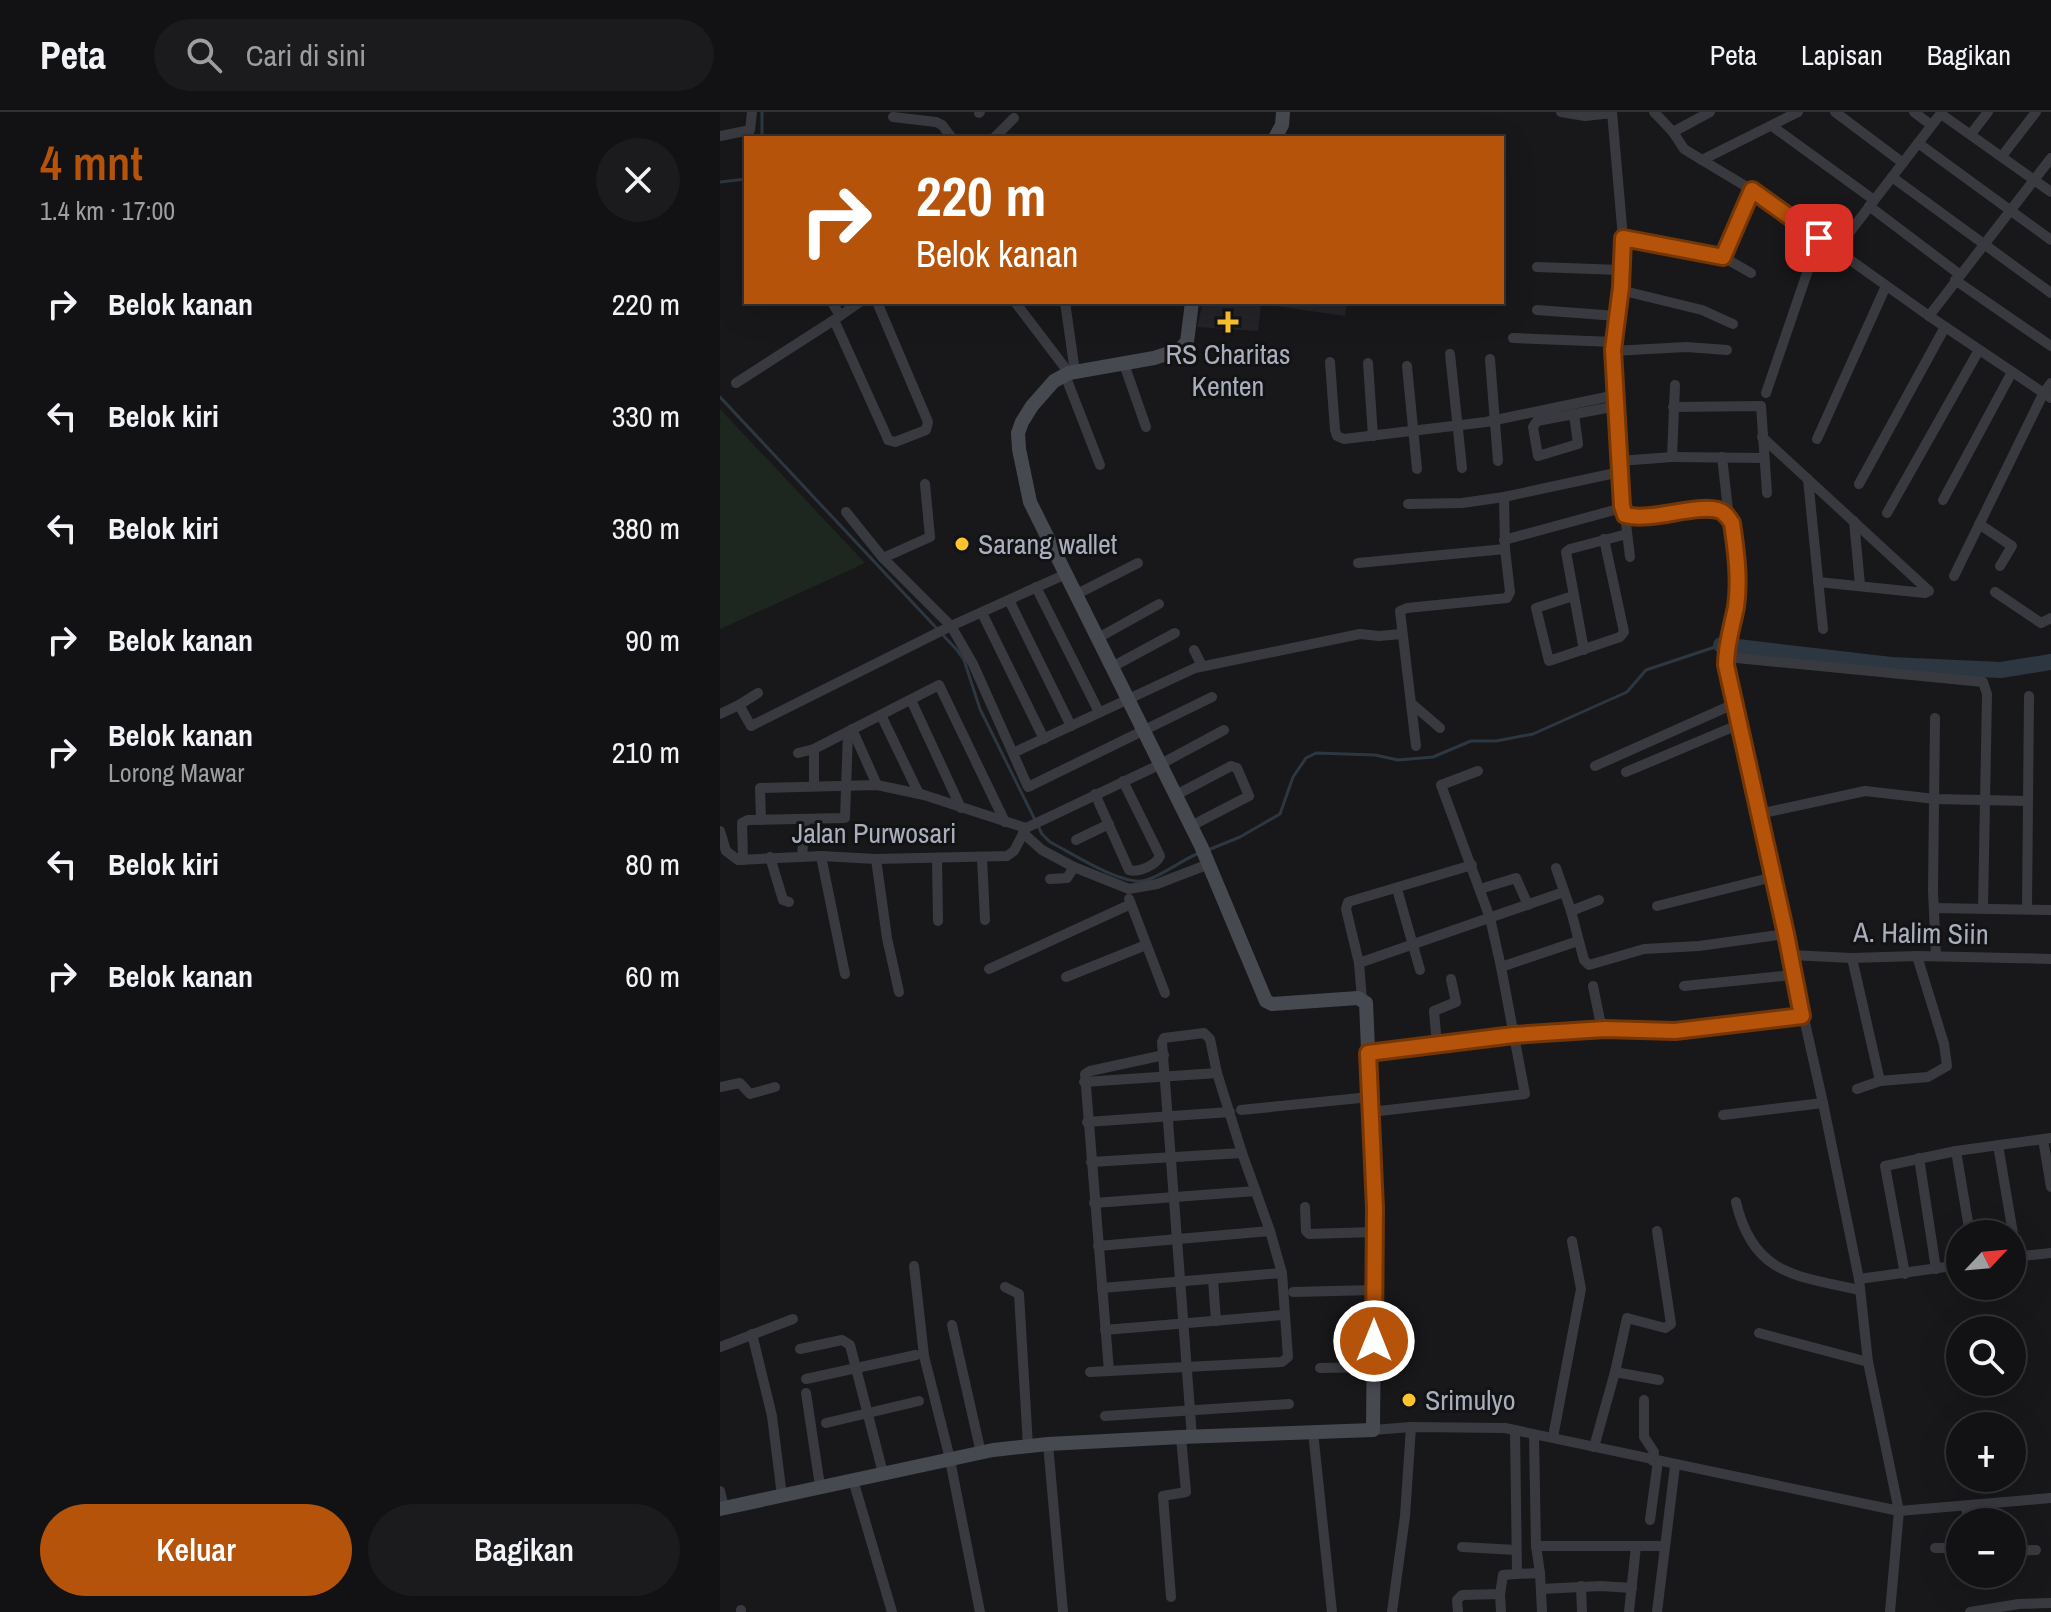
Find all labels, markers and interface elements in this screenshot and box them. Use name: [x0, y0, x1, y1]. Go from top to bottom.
search box: [154, 19, 714, 91]
text: Peta: [40, 30, 106, 81]
icon: search: [182, 33, 226, 77]
text: Cari di sini: [246, 35, 366, 75]
text: Peta: [1710, 36, 1757, 74]
text: Lapisan: [1801, 36, 1883, 74]
text: Bagikan: [1927, 36, 2011, 74]
text: 4 mnt: [40, 130, 143, 195]
button: close: [596, 138, 680, 222]
text: 220 m: [916, 158, 1046, 233]
icon: right: [784, 168, 888, 272]
text: 1.4 km · 17:00: [40, 193, 175, 228]
pin: [1785, 204, 1853, 272]
icon: arrive: [1797, 216, 1841, 260]
text: Belok kanan: [916, 230, 1078, 278]
icon: right: [40, 282, 84, 326]
text: Belok kanan: [108, 284, 253, 324]
text: 220 m: [612, 284, 680, 324]
marker: RS Charitas Kenten: [1217, 311, 1239, 333]
place label: RS Charitas Kenten: [1165, 335, 1291, 405]
icon: left: [40, 394, 84, 438]
text: Belok kiri: [108, 396, 219, 436]
text: 330 m: [612, 396, 680, 436]
icon: left: [40, 506, 84, 550]
text: Belok kiri: [108, 508, 219, 548]
text: 380 m: [612, 508, 680, 548]
place label: Sarang wallet: [978, 525, 1117, 563]
marker: Sarang wallet: [953, 535, 971, 553]
icon: right: [40, 618, 84, 662]
text: Belok kanan: [108, 620, 253, 660]
text: 90 m: [625, 620, 680, 660]
text: Belok kanan: [108, 715, 253, 755]
icon: right: [40, 730, 84, 774]
text: 210 m: [612, 732, 680, 772]
text: Lorong Mawar: [108, 755, 244, 790]
street label: Jalan Purwosari: [792, 814, 956, 852]
icon: left: [40, 842, 84, 886]
text: Belok kiri: [108, 844, 219, 884]
text: 80 m: [625, 844, 680, 884]
street label: A. Halim Siin: [1852, 913, 1989, 953]
icon: right: [40, 954, 84, 998]
text: Belok kanan: [108, 956, 253, 996]
text: 60 m: [625, 956, 680, 996]
north arrow: [1946, 1220, 2026, 1300]
map controls: [1946, 1220, 2026, 1588]
position arrow: [1332, 1299, 1416, 1383]
button: search: [1946, 1316, 2026, 1396]
place label: Srimulyo: [1425, 1381, 1516, 1419]
marker: Srimulyo: [1400, 1391, 1418, 1409]
button: +: [1946, 1412, 2026, 1492]
button: Keluar: [40, 1504, 352, 1596]
button: Bagikan: [368, 1504, 680, 1596]
button: −: [1946, 1508, 2026, 1588]

